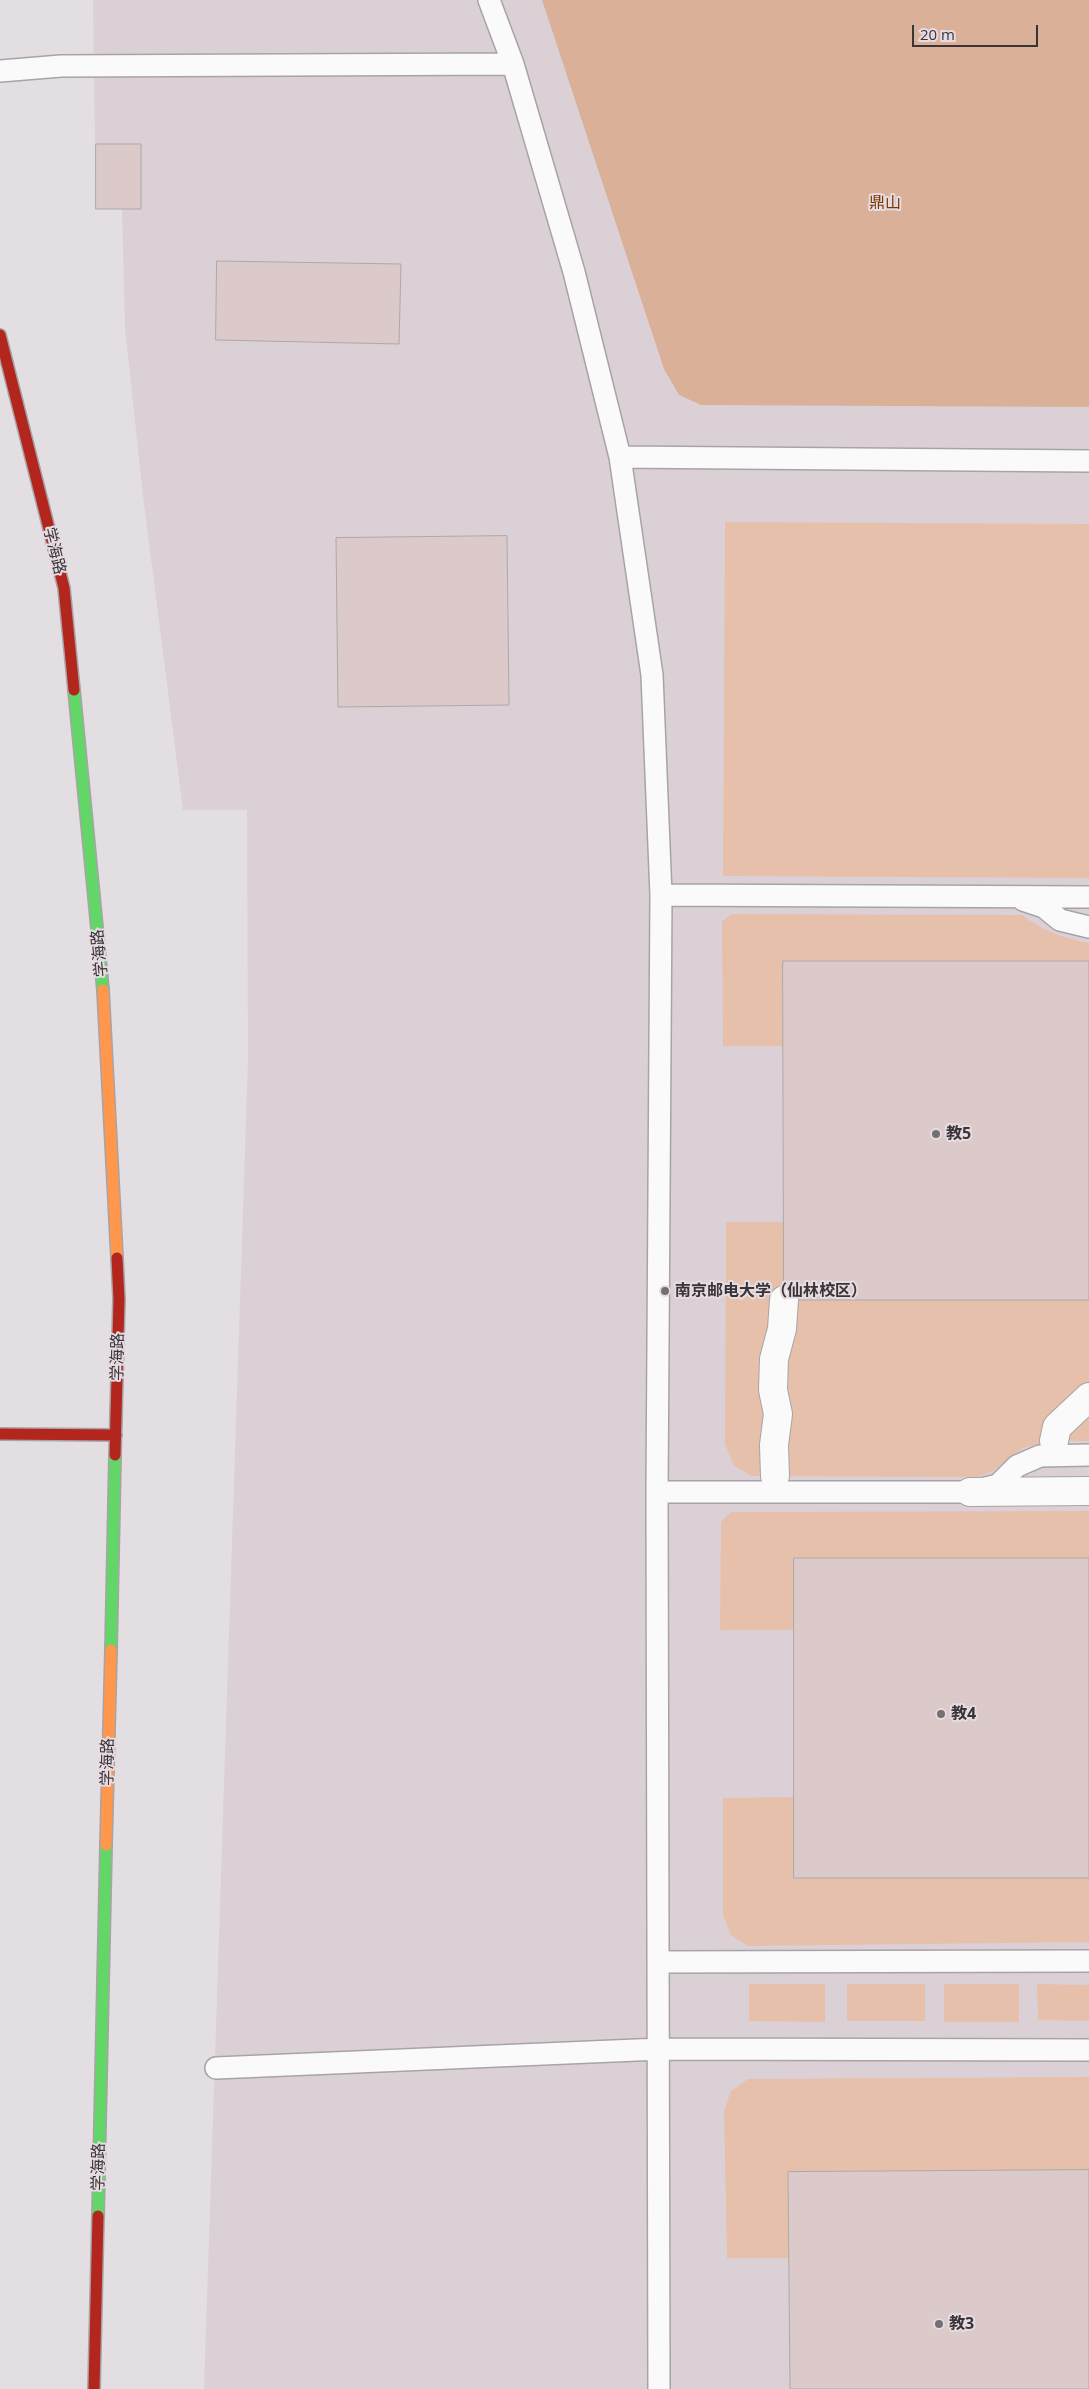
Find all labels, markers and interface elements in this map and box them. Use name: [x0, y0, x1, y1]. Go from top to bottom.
scale bar: [914, 15, 1040, 47]
text: 20 m: [920, 24, 955, 44]
park label: 鼎山: [869, 193, 901, 213]
street label: 学海路: [39, 525, 69, 577]
street label: 学海路: [88, 928, 112, 978]
place label: 教5: [946, 1124, 971, 1144]
marker: 教5: [930, 1128, 942, 1140]
place label: 南京邮电大学（仙林校区）: [675, 1281, 867, 1301]
marker: 南京邮电大学（仙林校区）: [659, 1285, 671, 1297]
street label: 学海路: [108, 1333, 128, 1381]
place label: 教4: [951, 1704, 976, 1724]
marker: 教4: [935, 1708, 947, 1720]
street label: 学海路: [98, 1738, 118, 1786]
street label: 学海路: [89, 2143, 109, 2191]
place label: 教3: [949, 2314, 974, 2334]
marker: 教3: [933, 2318, 945, 2330]

